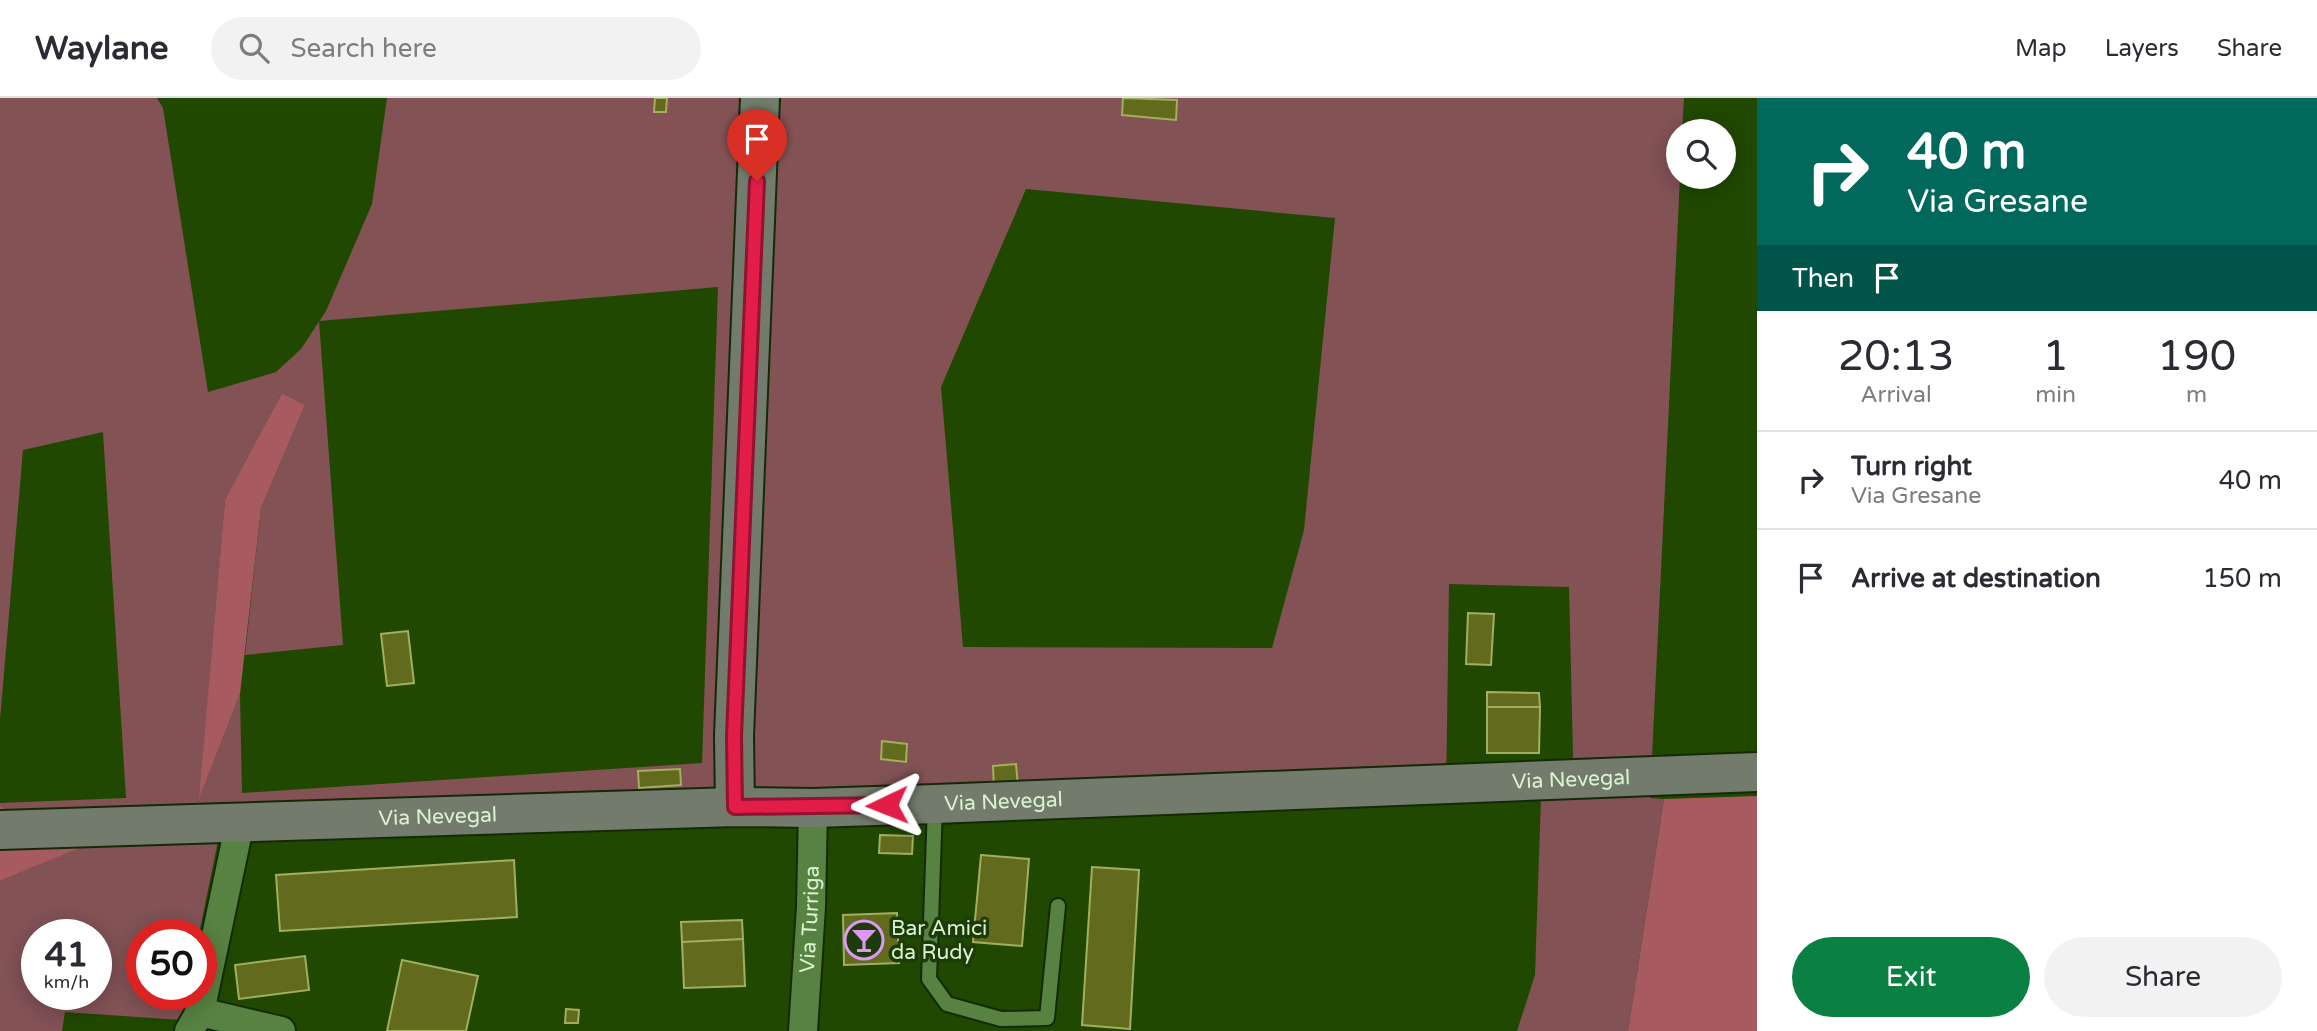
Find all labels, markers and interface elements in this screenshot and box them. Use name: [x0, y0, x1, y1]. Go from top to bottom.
search box: [211, 17, 701, 80]
text: Waylane: [35, 29, 169, 68]
icon: search: [235, 29, 273, 67]
text: Search here: [291, 33, 437, 64]
text: Map: [2015, 34, 2067, 63]
text: Layers: [2105, 34, 2179, 63]
text: Share: [2217, 34, 2282, 63]
pin: [727, 109, 787, 181]
map controls: [1666, 119, 1736, 189]
button: search: [1666, 119, 1736, 189]
icon: arrive: [738, 120, 776, 158]
text: 40 m: [1907, 123, 2026, 182]
icon: right: [1792, 126, 1883, 217]
text: Via Gresane: [1907, 183, 2088, 221]
icon: arrive: [1868, 259, 1906, 297]
text: Then: [1792, 263, 1854, 294]
text: 20:13: [1838, 331, 1954, 382]
text: 1: [2042, 331, 2069, 382]
text: 190: [2157, 331, 2236, 382]
text: Arrival: [1861, 381, 1932, 409]
text: min: [2035, 381, 2076, 409]
text: m: [2186, 381, 2207, 409]
text: Turn right: [1851, 451, 1972, 482]
icon: right: [1792, 461, 1830, 499]
text: 40 m: [2219, 465, 2282, 496]
text: Via Gresane: [1851, 482, 1981, 510]
icon: arrive: [1792, 559, 1830, 597]
text: Arrive at destination: [1851, 563, 2101, 594]
text: 150 m: [2202, 563, 2282, 594]
street label: Via Nevegal: [1511, 765, 1631, 795]
position arrow: [850, 768, 924, 842]
street label: Via Nevegal: [944, 787, 1063, 817]
street label: Via Nevegal: [378, 802, 497, 831]
street label: Via Turriga: [795, 865, 825, 974]
place label: Bar Amici da Rudy: [891, 916, 987, 965]
speed limit sign: 50: [126, 919, 217, 1010]
bar icon: Bar Amici da Rudy: [843, 919, 885, 961]
text: 41: [45, 934, 88, 976]
button: Exit: [1792, 937, 2030, 1017]
button: Share: [2044, 937, 2282, 1017]
text: km/h: [44, 971, 89, 993]

